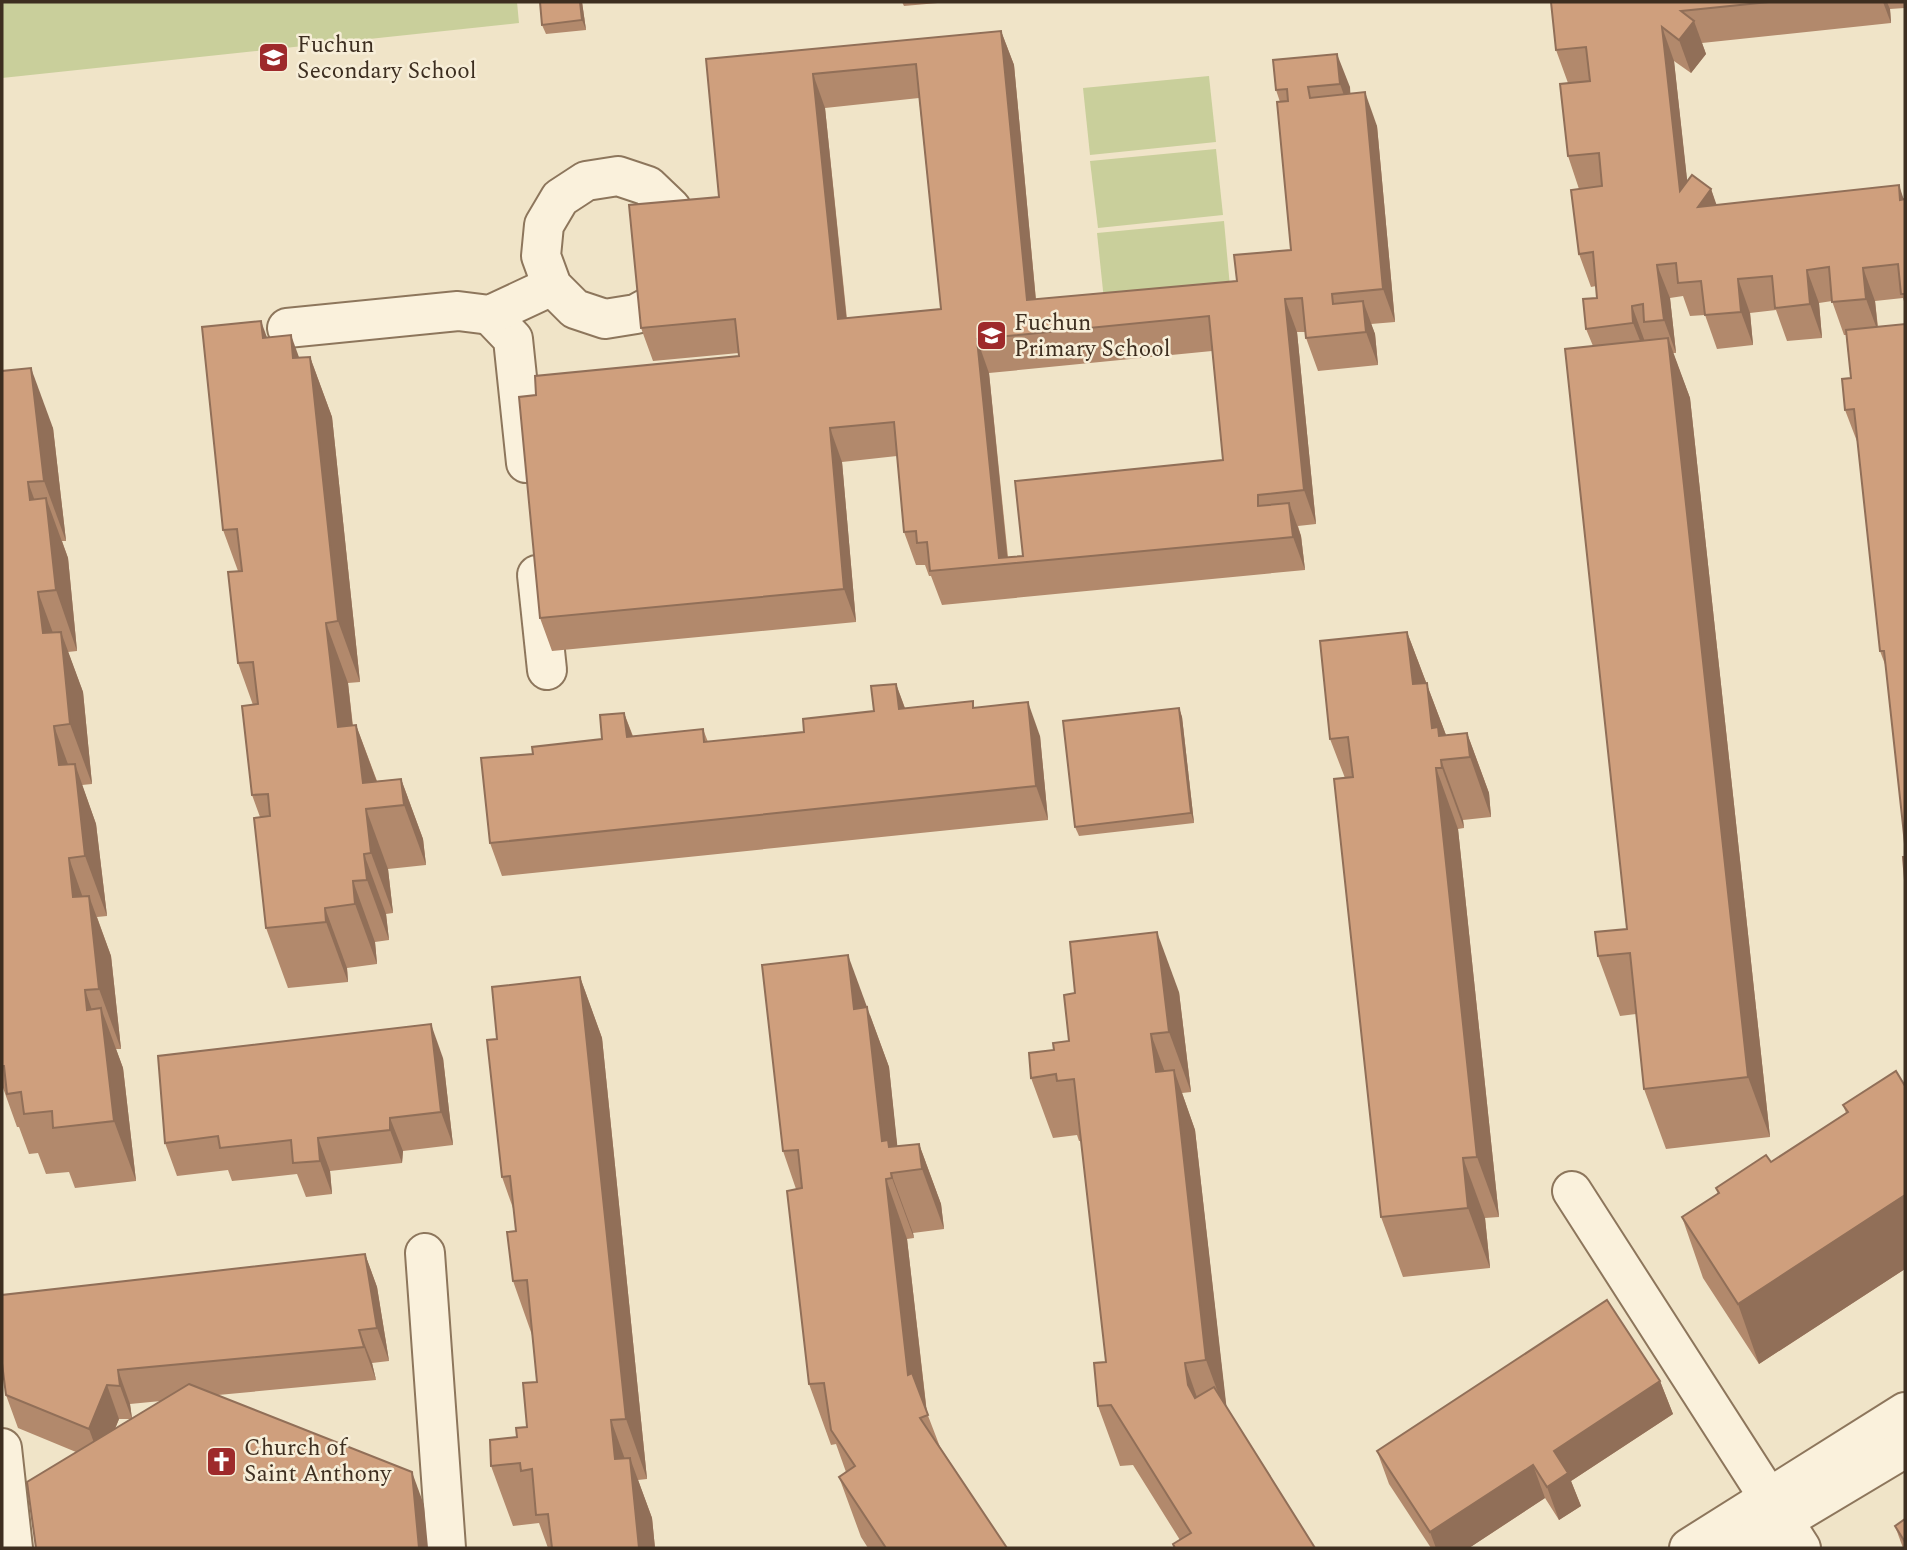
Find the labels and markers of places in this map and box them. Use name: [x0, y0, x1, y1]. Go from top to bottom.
place label: Fuchun Secondary School: [297, 28, 476, 89]
school or university icon: Fuchun Secondary School: [257, 41, 291, 75]
place label: Fuchun Primary School: [1014, 306, 1170, 367]
school or university icon: Fuchun Primary School: [974, 319, 1008, 353]
place label: Church of Saint Anthony: [244, 1431, 392, 1492]
church icon: Church of Saint Anthony: [204, 1444, 238, 1478]

